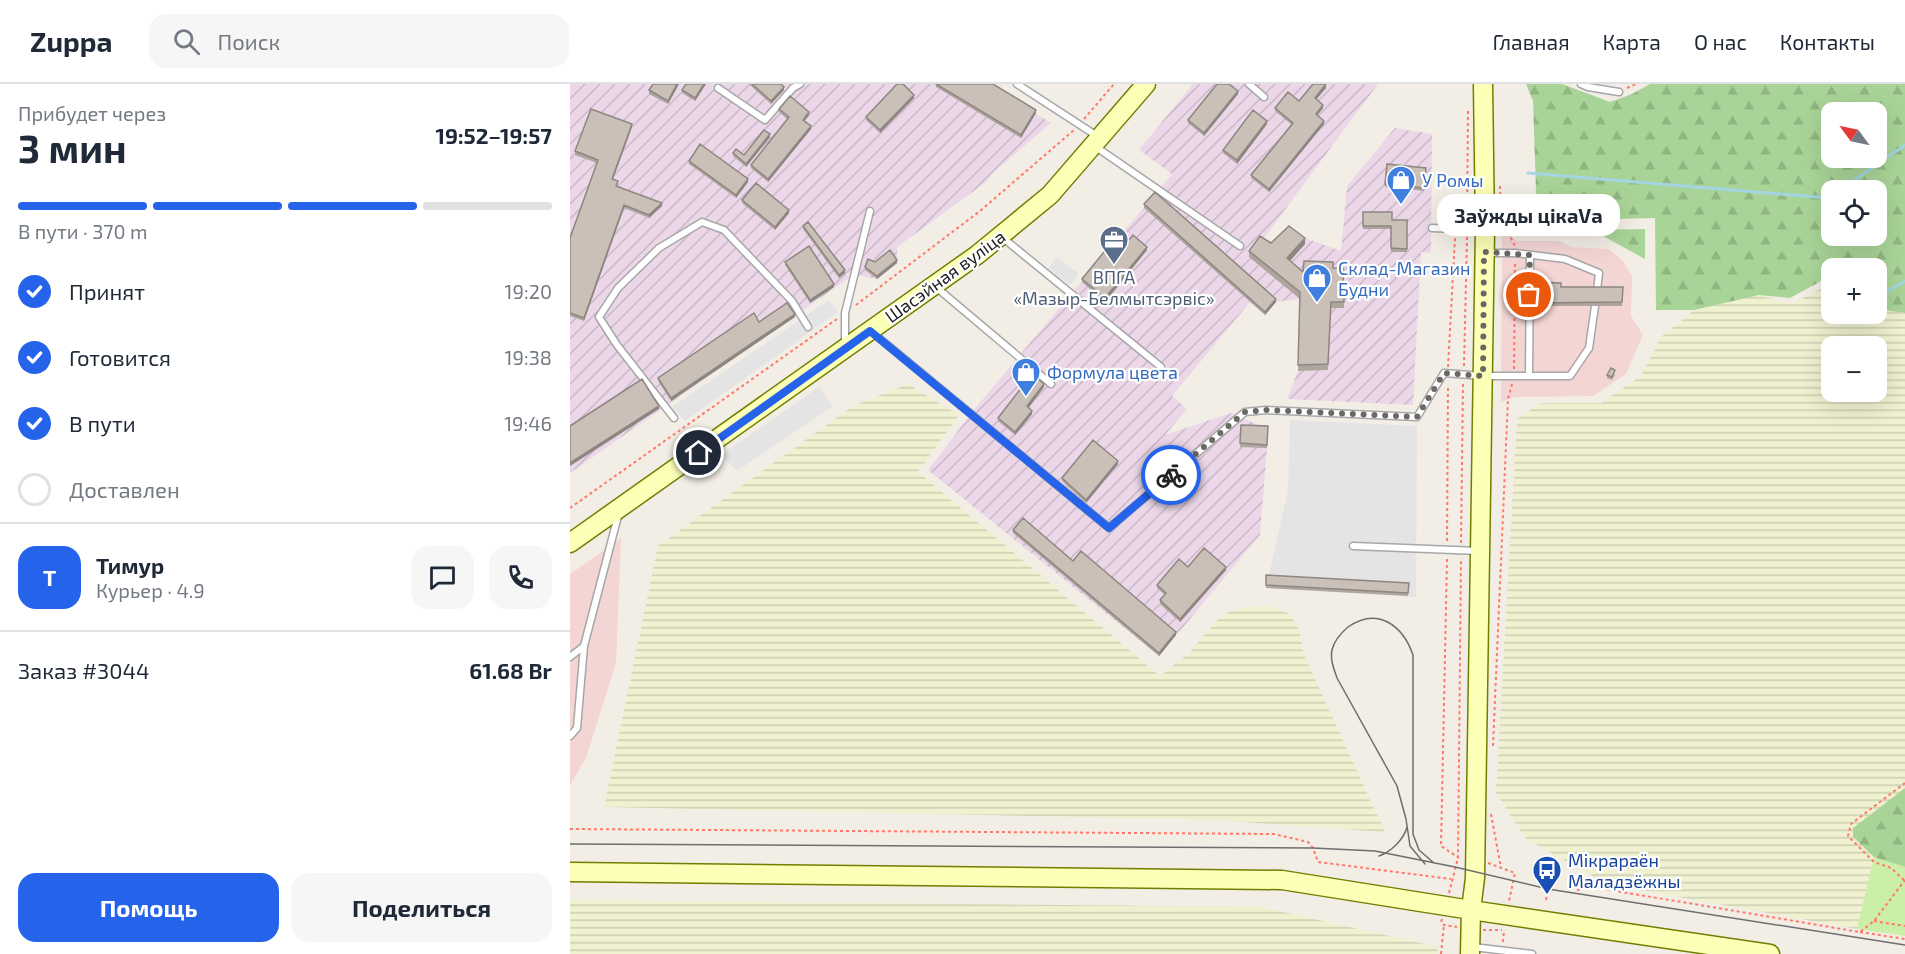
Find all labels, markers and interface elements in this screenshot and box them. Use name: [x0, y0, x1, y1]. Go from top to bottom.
search box: [149, 14, 569, 68]
text: Zuppa: [30, 24, 113, 58]
icon: search: [170, 25, 203, 58]
text: Поиск: [218, 28, 280, 54]
text: Главная: [1493, 29, 1570, 54]
text: Карта: [1603, 29, 1661, 54]
text: О нас: [1694, 29, 1747, 54]
text: Контакты: [1780, 29, 1875, 54]
text: Прибудет через: [18, 101, 166, 125]
north arrow: [1821, 102, 1887, 168]
map controls: [1821, 102, 1887, 402]
text: 19:52–19:57: [435, 122, 552, 148]
text: 3 мин: [18, 124, 127, 171]
shop icon: У Ромы: [1385, 164, 1417, 206]
place label: У Ромы: [1422, 169, 1483, 191]
button: locate: [1821, 180, 1887, 246]
callout: Заўжды цікаVа: [1438, 193, 1620, 235]
text: Заўжды цікаVа: [1454, 203, 1603, 227]
text: В пути · 370 m: [18, 219, 148, 243]
office icon: ВПГА «Мазыр-Белмытсэрвіс»: [1098, 224, 1130, 266]
street label: Шасэйная вуліца: [880, 225, 1010, 327]
place label: Склад-Магазин Будни: [1338, 257, 1471, 300]
button: +: [1821, 258, 1887, 324]
shop icon: Склад-Магазин Будни: [1301, 262, 1333, 304]
place label: ВПГА «Мазыр-Белмытсэрвіс»: [1013, 266, 1215, 309]
pin: [1503, 269, 1554, 320]
icon: check: [18, 275, 51, 308]
text: Принят: [69, 278, 145, 304]
icon: bag: [1512, 278, 1545, 311]
text: 19:20: [505, 279, 552, 303]
button: −: [1821, 336, 1887, 402]
icon: check: [18, 341, 51, 374]
text: Готовится: [69, 344, 171, 370]
text: 19:38: [505, 345, 552, 369]
shop icon: Формула цвета: [1010, 356, 1042, 398]
place label: Формула цвета: [1047, 361, 1178, 383]
icon: check: [18, 407, 51, 440]
text: В пути: [69, 410, 136, 436]
text: 19:46: [504, 411, 552, 435]
pin: [673, 427, 724, 478]
icon: home: [682, 436, 715, 469]
courier: [1141, 445, 1201, 505]
icon: bike: [1155, 459, 1188, 492]
text: Доставлен: [69, 476, 180, 502]
button: chat: [411, 546, 474, 609]
button: phone: [489, 546, 552, 609]
text: Тимур: [96, 552, 164, 578]
text: Т: [43, 564, 56, 590]
text: Курьер · 4.9: [96, 578, 205, 602]
text: Заказ #3044: [18, 657, 150, 683]
text: 61.68 Br: [469, 657, 552, 683]
place label: Мікрараён Маладзёжны: [1568, 849, 1681, 892]
bus stop icon: Мікрараён Маладзёжны: [1531, 854, 1563, 896]
button: Помощь: [18, 873, 279, 942]
button: Поделиться: [291, 873, 552, 942]

